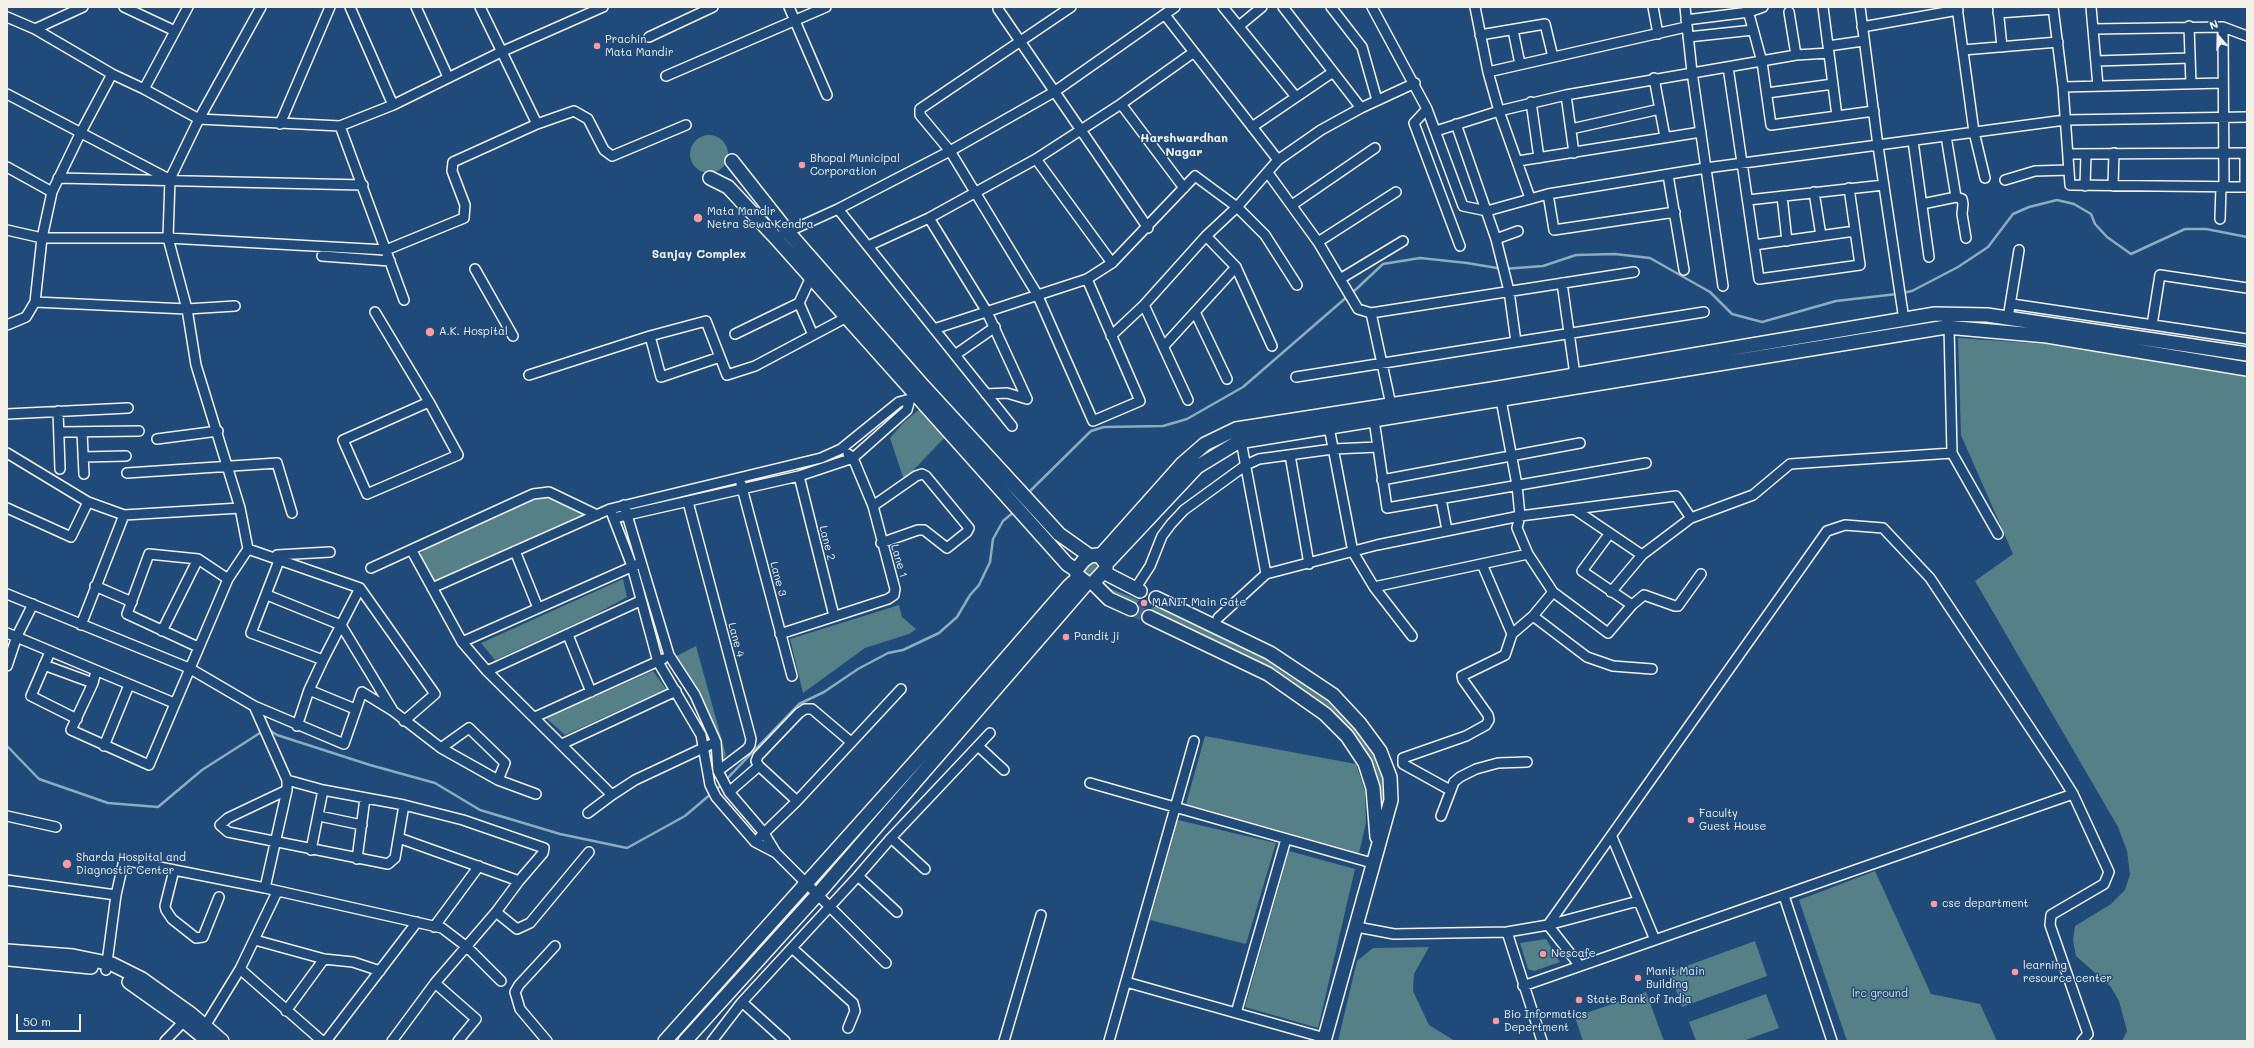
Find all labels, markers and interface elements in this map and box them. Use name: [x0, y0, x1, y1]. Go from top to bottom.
north arrow: [2198, 16, 2238, 56]
text: N: [2207, 16, 2220, 33]
place label: Prachin Mata Mandir: [605, 33, 673, 59]
marker: Prachin Mata Mandir: [592, 41, 602, 51]
district label: Harshwardhan Nagar: [1140, 131, 1228, 159]
place label: Bhopal Municipal Corporation: [810, 152, 900, 178]
marker: Bhopal Municipal Corporation: [797, 160, 807, 170]
place label: Mata Mandir Netra Sewa Kendra: [707, 205, 814, 231]
marker: Mata Mandir Netra Sewa Kendra: [692, 212, 704, 224]
district label: Sanjay Complex: [652, 247, 746, 261]
place label: A.K. Hospital: [439, 325, 508, 339]
marker: A.K. Hospital: [424, 326, 436, 338]
street label: Lane 2: [816, 524, 838, 562]
street label: Lane 1: [888, 543, 910, 579]
street label: Lane 3: [767, 560, 789, 598]
place label: MANIT Main Gate: [1152, 596, 1246, 610]
marker: MANIT Main Gate: [1139, 598, 1149, 608]
street label: Lane 4: [725, 621, 747, 659]
place label: Pandit ji: [1074, 630, 1119, 644]
marker: Pandit ji: [1061, 632, 1071, 642]
place label: Faculty Guest House: [1699, 807, 1766, 833]
marker: Faculty Guest House: [1686, 815, 1696, 825]
place label: Sharda Hospital and Diagnostic Center: [76, 851, 186, 877]
marker: Sharda Hospital and Diagnostic Center: [61, 858, 73, 870]
place label: cse department: [1942, 897, 2028, 911]
marker: cse department: [1929, 899, 1939, 909]
place label: Nescafe: [1551, 947, 1596, 961]
marker: Nescafe: [1538, 949, 1548, 959]
place label: learning resource center: [2023, 959, 2112, 985]
place label: Manit Main Building: [1646, 965, 1705, 991]
marker: learning resource center: [2010, 967, 2020, 977]
marker: Manit Main Building: [1633, 973, 1643, 983]
park label: lrc ground: [1852, 987, 1908, 1001]
place label: State Bank of India: [1587, 993, 1692, 1007]
marker: State Bank of India: [1574, 995, 1584, 1005]
scale bar: [18, 1006, 83, 1032]
place label: Bio Informatics Depertment: [1504, 1008, 1587, 1034]
text: 50 m: [23, 1013, 51, 1029]
marker: Bio Informatics Depertment: [1491, 1016, 1501, 1026]

